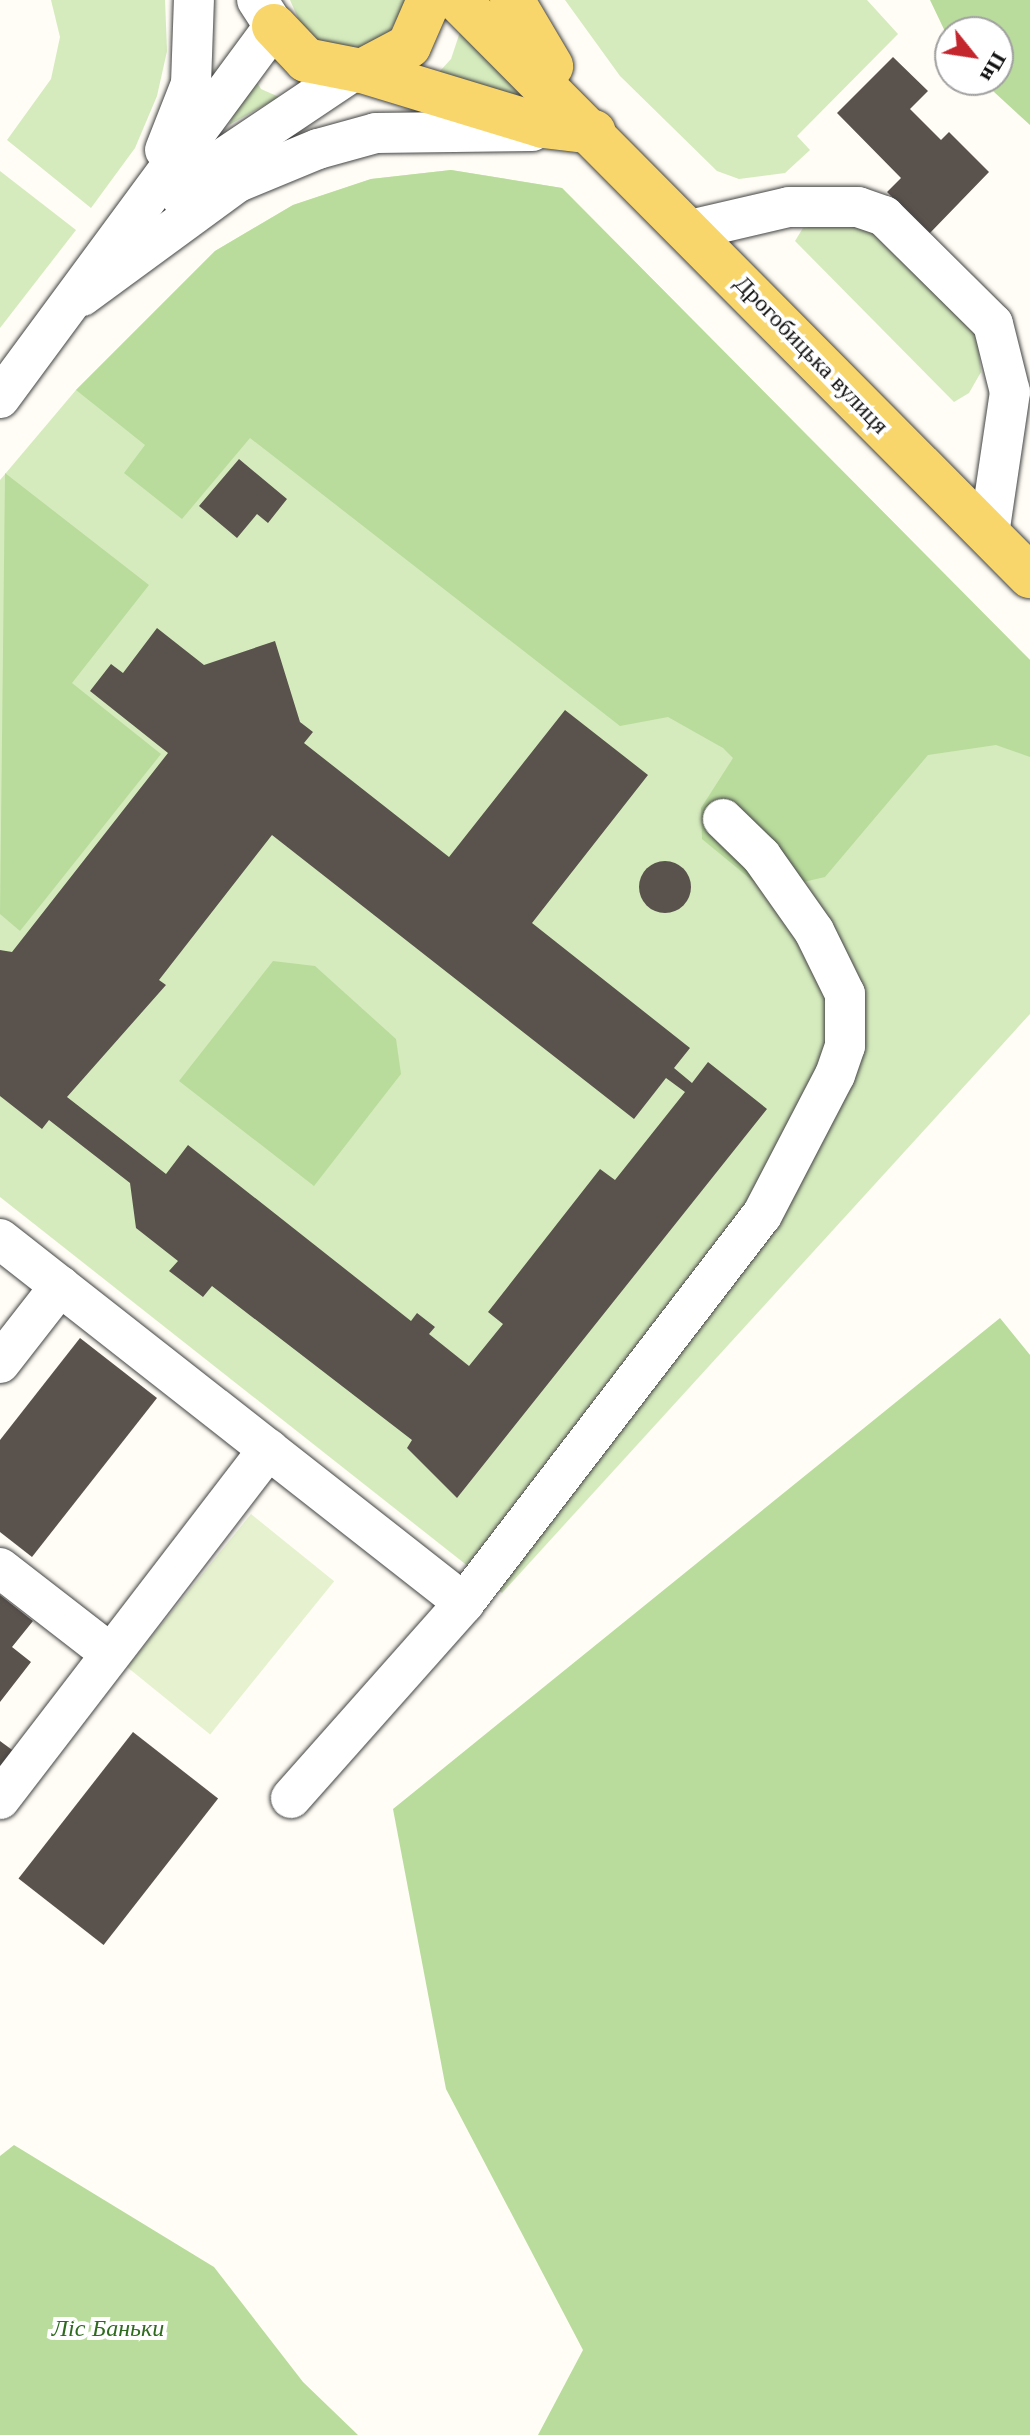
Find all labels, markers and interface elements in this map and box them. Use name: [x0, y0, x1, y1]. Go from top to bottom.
north arrow: [934, 16, 1014, 96]
text: Пн: [974, 48, 1013, 87]
street label: Дрогобицька вулиця: [729, 269, 895, 439]
park label: Ліс Баньки: [52, 2314, 164, 2342]

